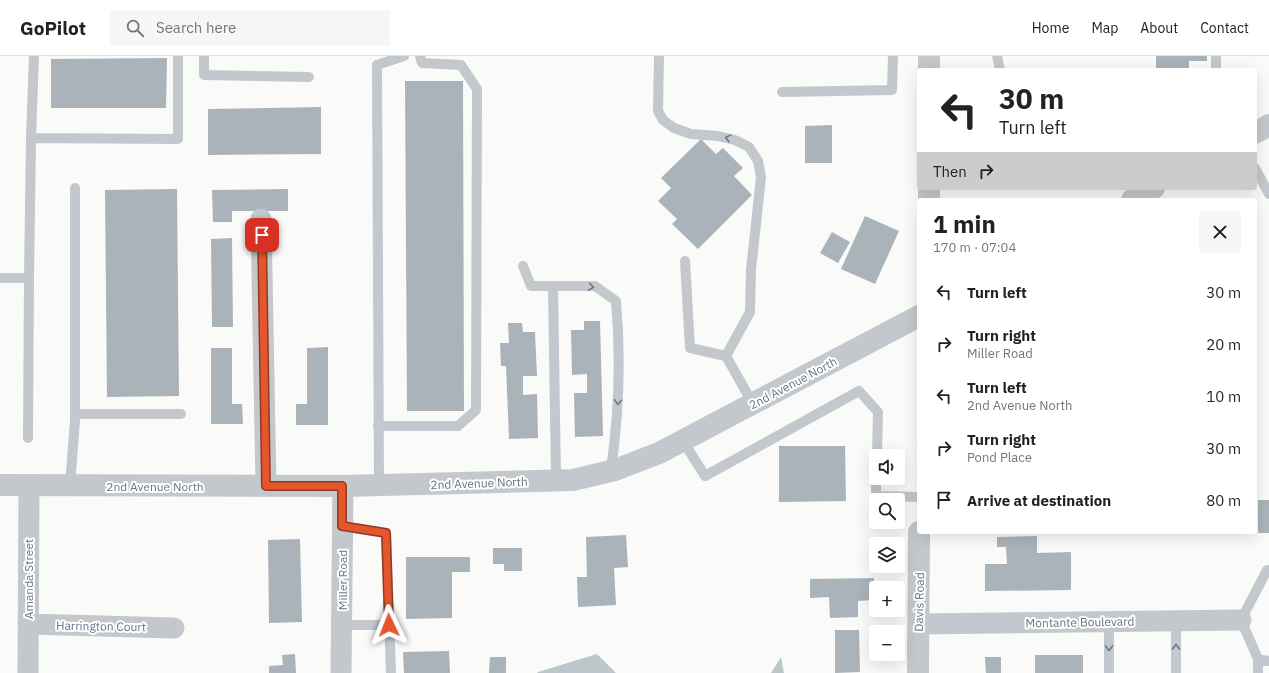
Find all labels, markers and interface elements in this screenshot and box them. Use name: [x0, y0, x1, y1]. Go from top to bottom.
search box: [110, 10, 390, 46]
text: GoPilot: [20, 16, 86, 40]
icon: search: [124, 17, 146, 39]
text: Search here: [156, 18, 236, 37]
text: Home: [1032, 19, 1069, 37]
text: Map: [1091, 19, 1118, 37]
text: About: [1140, 19, 1178, 37]
text: Contact: [1200, 19, 1249, 37]
text: 30 m: [999, 80, 1064, 117]
icon: left: [933, 84, 985, 136]
text: Turn left: [999, 116, 1067, 139]
one-way arrow: [725, 134, 732, 143]
icon: right: [975, 160, 997, 182]
text: Then: [933, 162, 967, 181]
text: 1 min: [933, 208, 996, 240]
button: close: [1199, 211, 1241, 253]
pin: [245, 218, 279, 252]
icon: arrive: [251, 224, 273, 246]
text: 170 m · 07:04: [933, 239, 1016, 256]
icon: left: [933, 281, 955, 303]
one-way arrow: [588, 282, 595, 291]
text: Turn left: [967, 283, 1027, 302]
text: 30 m: [1206, 283, 1241, 302]
text: Turn right: [967, 326, 1036, 345]
icon: right: [933, 333, 955, 355]
text: 20 m: [1206, 335, 1241, 354]
text: Miller Road: [967, 345, 1033, 362]
street label: 2nd Avenue North: [746, 354, 840, 412]
text: Turn left: [967, 378, 1027, 397]
icon: left: [933, 385, 955, 407]
text: 10 m: [1206, 387, 1241, 406]
text: 2nd Avenue North: [967, 397, 1073, 414]
one-way arrow: [614, 399, 623, 405]
text: Turn right: [967, 430, 1036, 449]
icon: right: [933, 437, 955, 459]
text: 30 m: [1206, 439, 1241, 458]
map controls: [869, 449, 905, 661]
button: sound: [869, 449, 905, 485]
text: Pond Place: [967, 449, 1032, 466]
street label: 2nd Avenue North: [430, 474, 528, 492]
street label: 2nd Avenue North: [106, 479, 204, 494]
icon: arrive: [933, 489, 955, 511]
text: Arrive at destination: [967, 491, 1111, 510]
text: 80 m: [1206, 491, 1241, 510]
button: search: [869, 493, 905, 529]
button: layers: [869, 537, 905, 573]
street label: Amanda Street: [21, 539, 36, 619]
street label: Miller Road: [335, 550, 350, 610]
street label: Davis Road: [911, 572, 927, 632]
button: +: [869, 581, 905, 617]
position arrow: [368, 604, 410, 646]
street label: Montante Boulevard: [1025, 614, 1135, 630]
street label: Harrington Court: [56, 618, 146, 634]
button: −: [869, 625, 905, 661]
one-way arrow: [1172, 644, 1180, 650]
one-way arrow: [1105, 645, 1113, 651]

